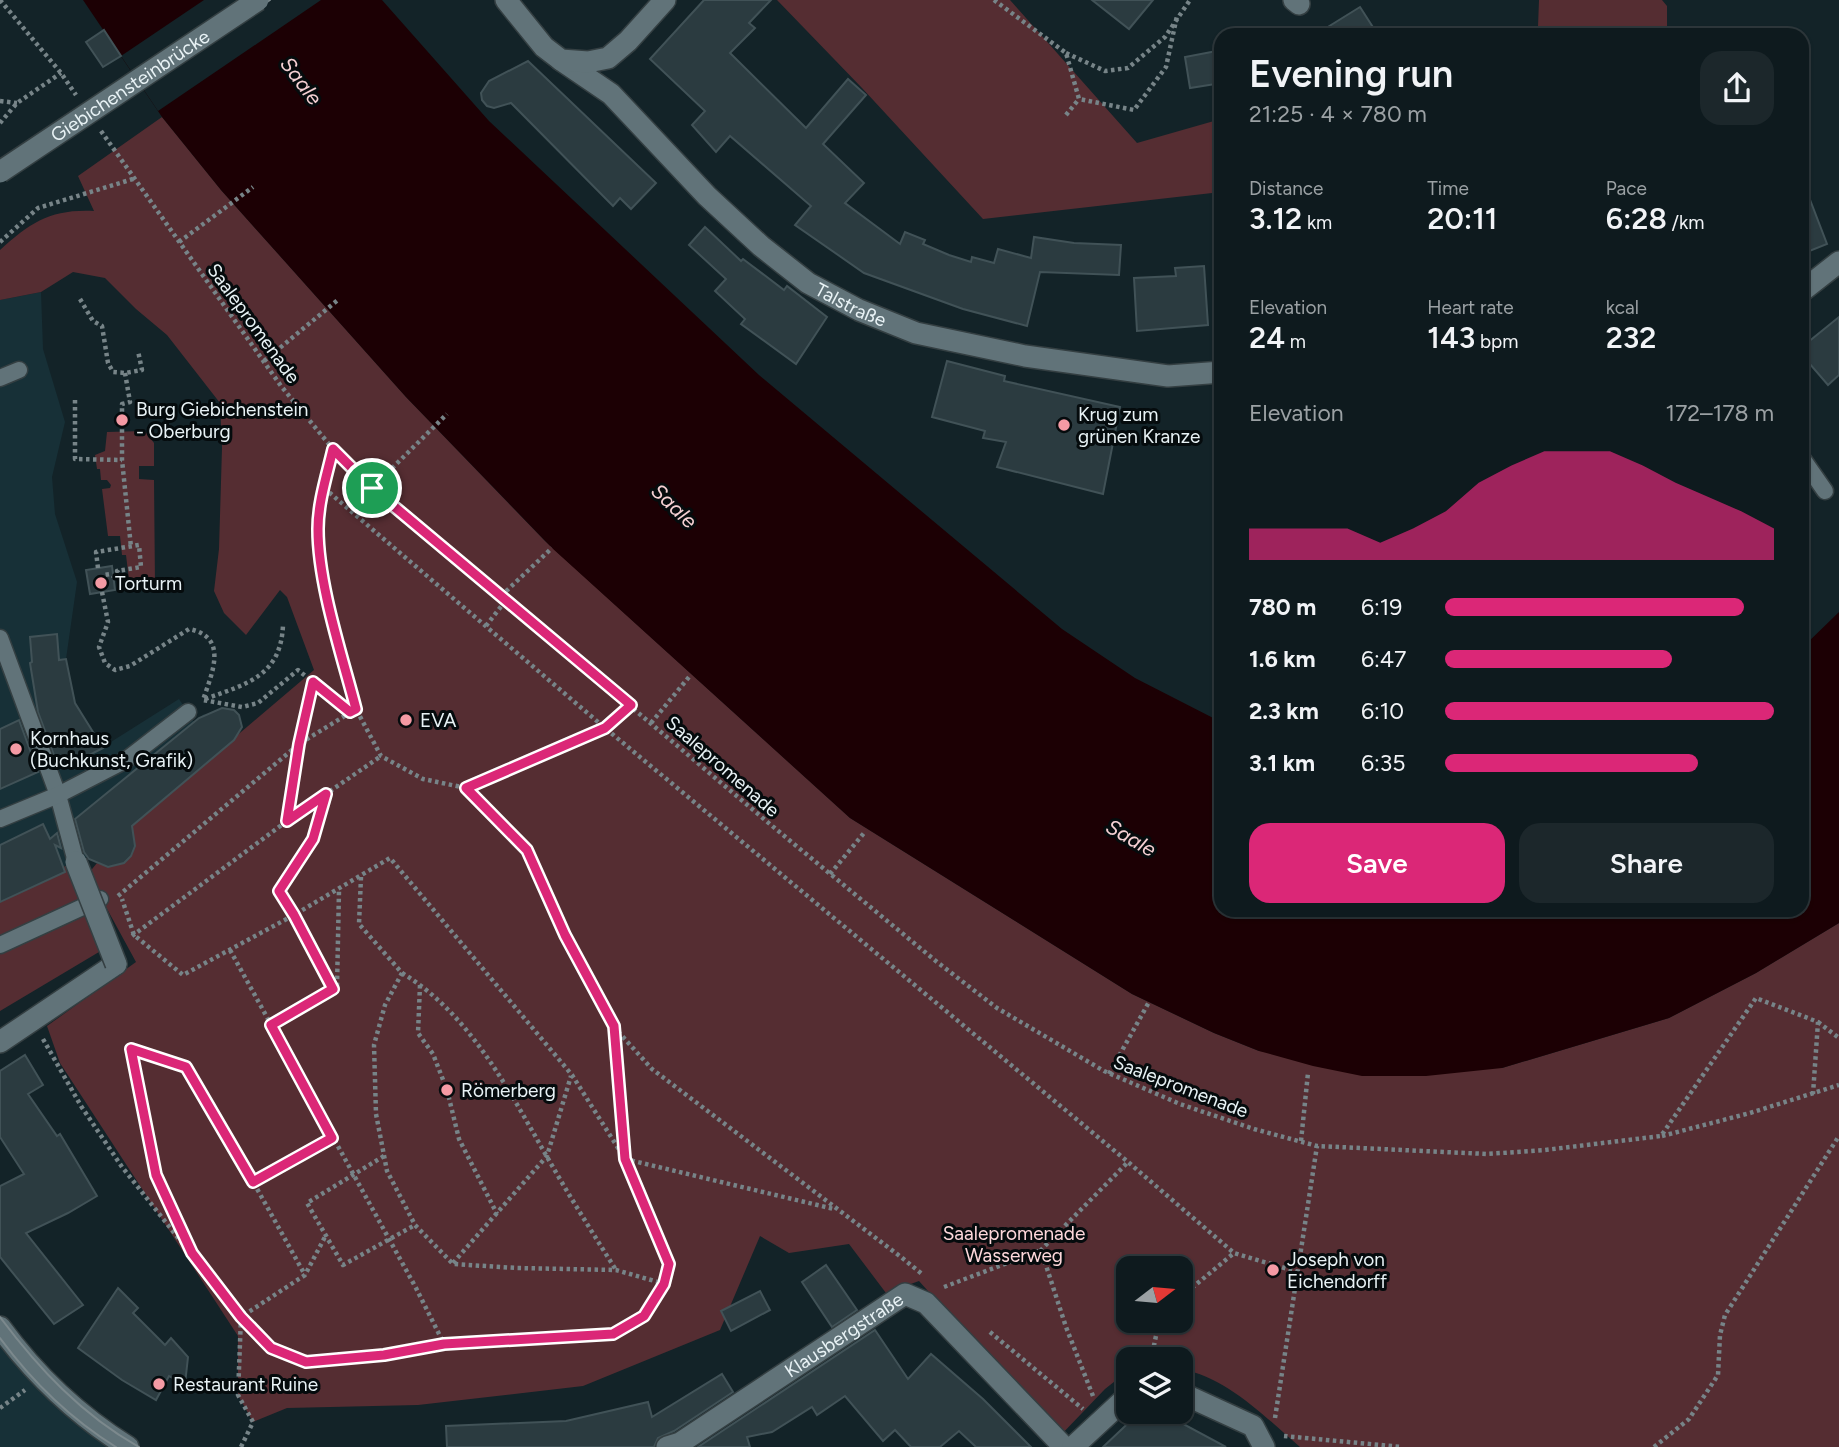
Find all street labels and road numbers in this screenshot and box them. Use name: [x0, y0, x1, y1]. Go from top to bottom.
street label: Giebichensteinbrücke: [46, 25, 214, 147]
street label: Saalepromenade: [202, 259, 305, 388]
street label: Talstraße: [811, 278, 890, 332]
street label: Saalepromenade: [661, 711, 784, 822]
street label: Saalepromenade: [1110, 1050, 1252, 1123]
street label: Klausbergstraße: [780, 1287, 908, 1382]

